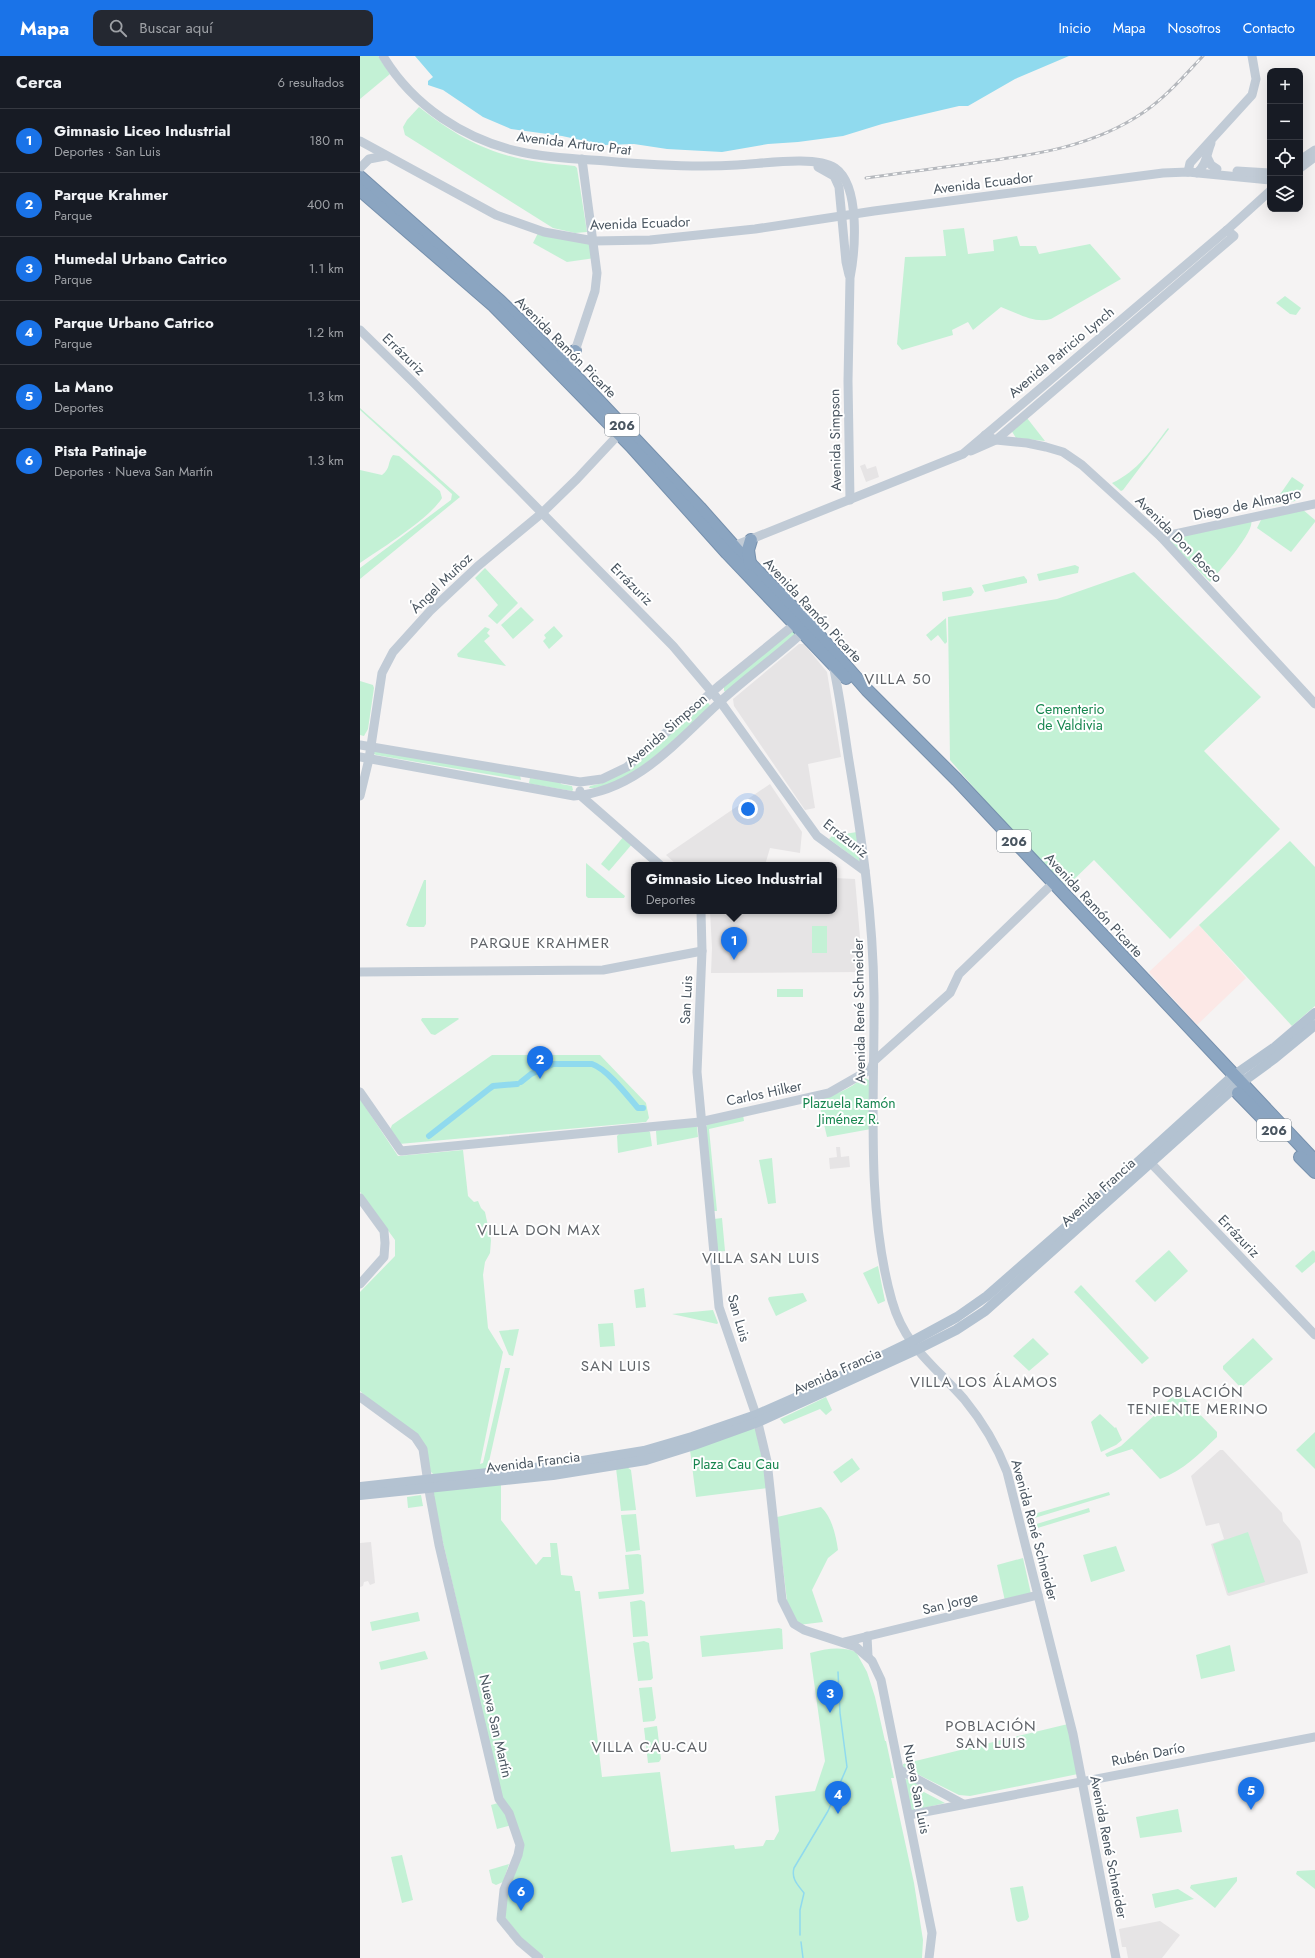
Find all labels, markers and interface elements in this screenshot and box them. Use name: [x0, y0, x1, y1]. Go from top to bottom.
search box: [93, 10, 373, 46]
text: Mapa: [20, 15, 69, 42]
icon: search: [107, 17, 129, 39]
text: Buscar aquí: [139, 17, 213, 39]
text: Inicio: [1058, 18, 1091, 38]
text: Mapa: [1113, 18, 1146, 38]
text: Nosotros: [1168, 18, 1221, 38]
text: Contacto: [1243, 18, 1295, 38]
map controls: [1267, 68, 1303, 212]
button: +: [1267, 68, 1303, 104]
text: Cerca: [16, 70, 62, 94]
text: 6 resultados: [277, 73, 344, 92]
button: −: [1267, 104, 1303, 140]
text: Gimnasio Liceo Industrial: [54, 120, 230, 142]
street label: Avenida Arturo Prat: [516, 126, 633, 160]
text: 1: [26, 131, 32, 150]
text: 180 m: [309, 131, 344, 150]
button: locate: [1267, 140, 1303, 176]
text: Deportes · San Luis: [54, 142, 160, 161]
street label: Avenida Ecuador: [932, 167, 1034, 199]
button: layers: [1267, 176, 1303, 212]
text: Parque Krahmer: [54, 184, 168, 206]
text: 2: [25, 195, 33, 214]
text: 400 m: [307, 195, 344, 214]
text: Parque: [54, 206, 92, 225]
street label: Avenida Ecuador: [589, 211, 691, 235]
text: Humedal Urbano Catrico: [54, 248, 227, 270]
text: 3: [25, 259, 33, 278]
text: 1.1 km: [309, 259, 344, 278]
text: Parque: [54, 270, 92, 289]
street label: Avenida Ramón Picarte: [511, 292, 621, 402]
street label: Avenida Patricio Lynch: [1004, 302, 1118, 402]
text: Parque Urbano Catrico: [54, 312, 214, 334]
text: 4: [24, 323, 34, 342]
text: 1.2 km: [307, 323, 344, 342]
street label: Errázuriz: [378, 329, 430, 380]
text: Parque: [54, 334, 92, 353]
text: La Mano: [54, 376, 113, 398]
text: 5: [25, 387, 33, 406]
text: 1.3 km: [307, 387, 344, 406]
street label: Avenida Simpson: [824, 389, 846, 491]
text: Deportes: [54, 398, 104, 417]
road number: 206: [605, 414, 639, 436]
text: Pista Patinaje: [54, 440, 147, 462]
text: 6: [25, 451, 33, 470]
text: 1.3 km: [307, 451, 344, 470]
text: Deportes · Nueva San Martín: [54, 462, 213, 481]
street label: Diego de Almagro: [1191, 483, 1303, 525]
street label: Avenida Don Bosco: [1131, 491, 1227, 587]
street label: Ángel Muñoz: [406, 548, 477, 618]
street label: Avenida Ramón Picarte: [759, 553, 867, 667]
street label: Errázuriz: [606, 558, 658, 610]
district label: VILLA 50: [864, 668, 932, 690]
street label: Avenida Simpson: [621, 689, 711, 771]
park label: Cementerio de Valdivia: [1036, 699, 1105, 735]
your location: [738, 799, 758, 819]
street label: Errázuriz: [819, 814, 873, 862]
road number: 206: [997, 830, 1031, 852]
street label: Avenida Ramón Picarte: [1040, 848, 1148, 962]
popup: [631, 862, 837, 914]
text: Gimnasio Liceo Industrial: [646, 868, 822, 890]
text: Deportes: [646, 890, 695, 909]
pin: 1: [721, 927, 747, 960]
district label: PARQUE KRAHMER: [470, 932, 610, 954]
street label: Avenida René Schneider: [848, 938, 870, 1084]
street label: San Luis: [675, 975, 697, 1025]
pin: 2: [527, 1046, 553, 1079]
street label: Carlos Hilker: [724, 1075, 804, 1111]
park label: Plazuela Ramón Jiménez R.: [802, 1093, 896, 1129]
road number: 206: [1257, 1119, 1291, 1141]
street label: Avenida Francia: [1056, 1153, 1140, 1231]
street label: Errázuriz: [1214, 1210, 1265, 1262]
district label: VILLA DON MAX: [477, 1219, 601, 1241]
district label: VILLA SAN LUIS: [702, 1247, 820, 1269]
street label: San Luis: [723, 1292, 755, 1344]
street label: Avenida Francia: [790, 1343, 884, 1399]
district label: SAN LUIS: [581, 1355, 651, 1377]
district label: VILLA LOS ÁLAMOS: [910, 1371, 1058, 1393]
district label: POBLACIÓN TENIENTE MERINO: [1127, 1381, 1269, 1420]
street label: Avenida Francia: [485, 1446, 581, 1478]
park label: Plaza Cau Cau: [693, 1454, 779, 1474]
street label: Avenida René Schneider: [1007, 1457, 1064, 1603]
street label: San Jorge: [920, 1586, 980, 1620]
street label: Nueva San Martín: [474, 1672, 518, 1780]
pin: 3: [817, 1680, 843, 1713]
district label: POBLACIÓN SAN LUIS: [945, 1715, 1037, 1754]
district label: VILLA CAU-CAU: [592, 1736, 708, 1758]
street label: Rubén Darío: [1110, 1737, 1187, 1771]
street label: Nueva San Luis: [899, 1742, 936, 1836]
street label: Avenida René Schneider: [1085, 1774, 1133, 1920]
pin: 5: [1238, 1777, 1264, 1810]
pin: 4: [825, 1781, 851, 1814]
pin: 6: [508, 1878, 534, 1911]

